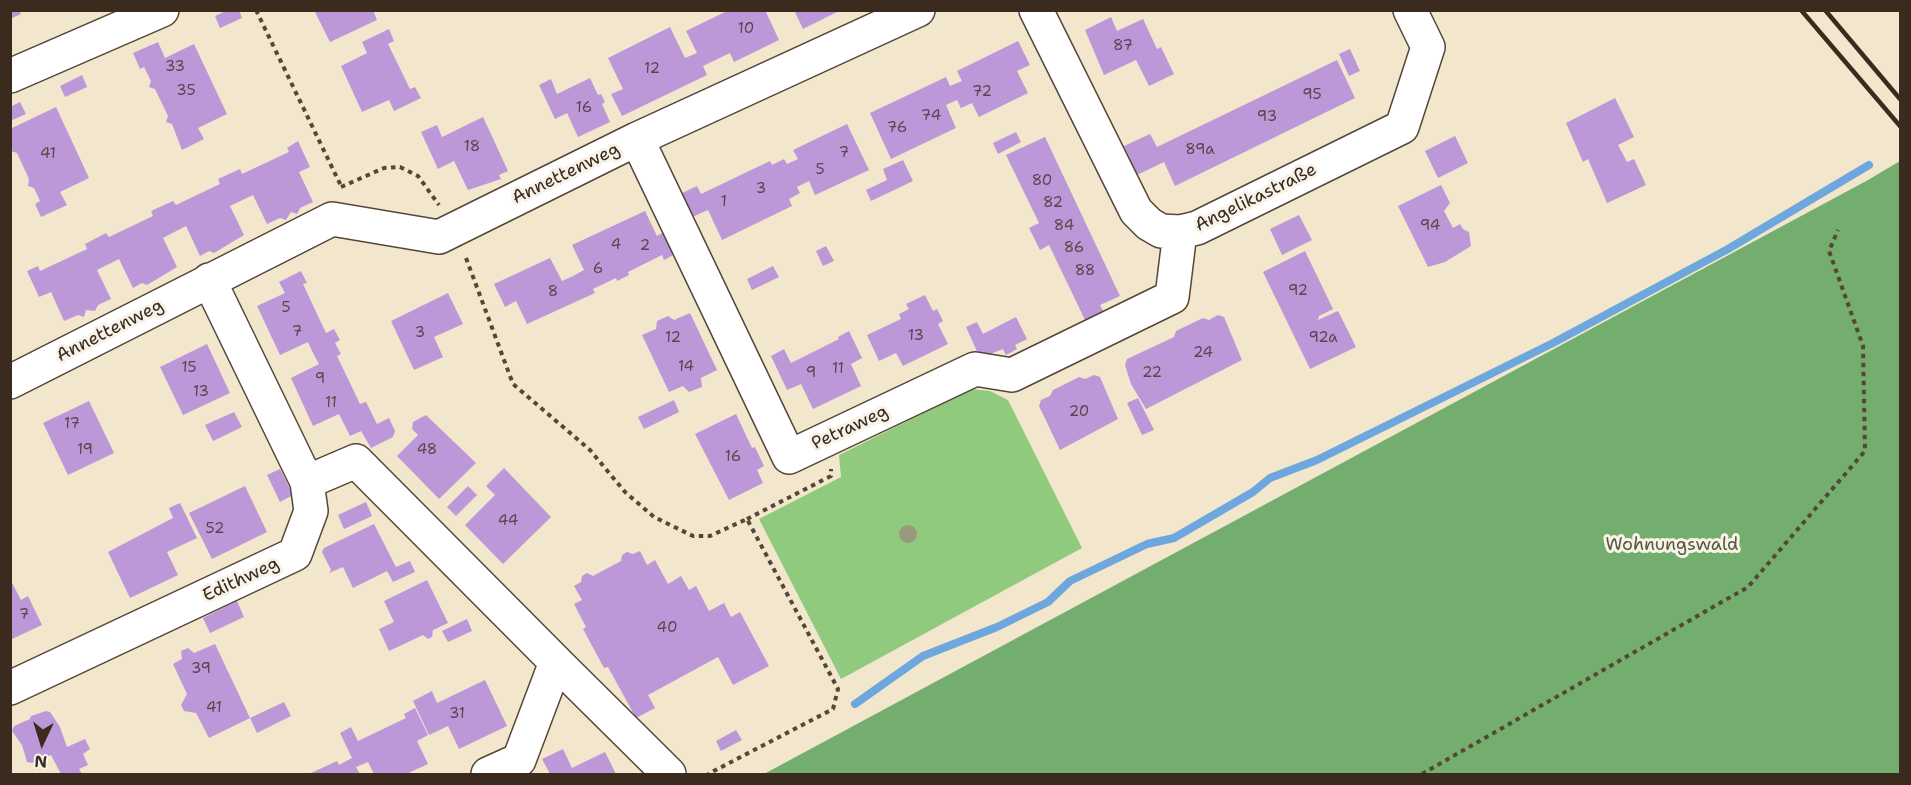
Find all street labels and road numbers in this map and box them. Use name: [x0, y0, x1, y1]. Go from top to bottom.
street label: Annettenweg: [509, 139, 623, 209]
street label: Angelikastraße: [1192, 159, 1320, 237]
street label: Annettenweg: [53, 295, 167, 367]
street label: Petraweg: [808, 401, 892, 455]
street label: Edithweg: [199, 553, 283, 607]

